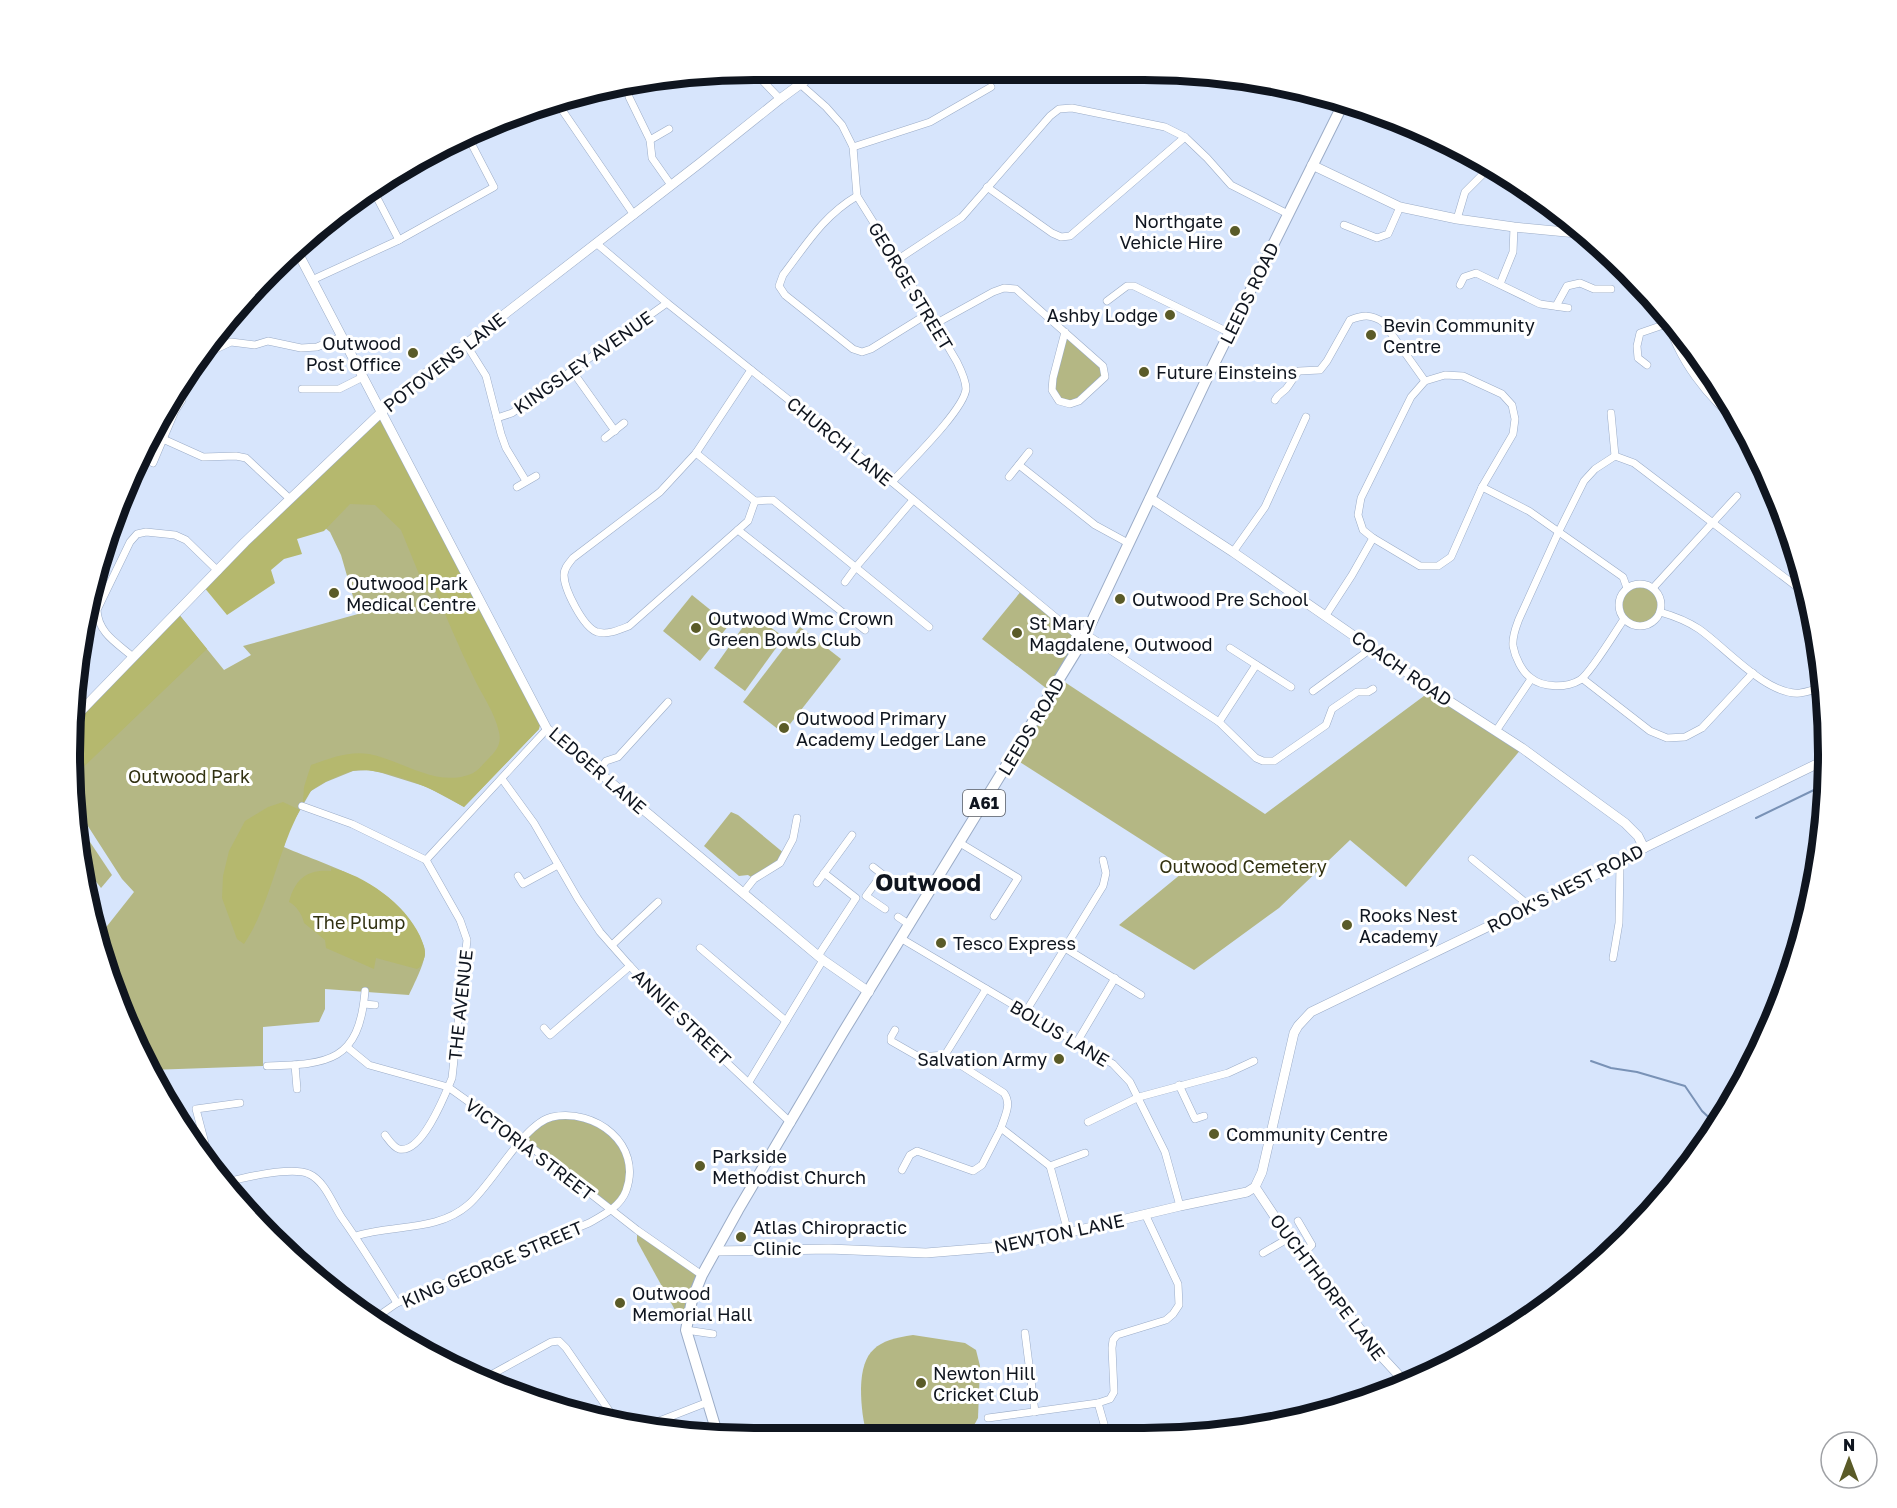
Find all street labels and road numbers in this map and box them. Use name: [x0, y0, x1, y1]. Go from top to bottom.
street label: GEORGE STREET: [864, 218, 958, 354]
street label: LEEDS ROAD: [1215, 238, 1283, 348]
street label: KINGSLEY AVENUE: [509, 306, 657, 418]
street label: POTOVENS LANE: [379, 308, 509, 416]
street label: CHURCH LANE: [783, 392, 897, 490]
street label: COACH ROAD: [1348, 625, 1456, 711]
street label: LEEDS ROAD: [993, 673, 1069, 779]
street label: LEDGER LANE: [545, 722, 651, 818]
road number: A61: [963, 790, 1005, 816]
street label: ROOK'S NEST ROAD: [1483, 839, 1647, 937]
street label: THE AVENUE: [443, 948, 477, 1062]
street label: ANNIE STREET: [628, 964, 736, 1070]
street label: BOLUS LANE: [1006, 995, 1114, 1071]
street label: VICTORIA STREET: [461, 1093, 599, 1205]
street label: NEWTON LANE: [992, 1208, 1126, 1258]
street label: OUCHTHORPE LANE: [1266, 1209, 1390, 1365]
street label: KING GEORGE STREET: [398, 1216, 586, 1312]

